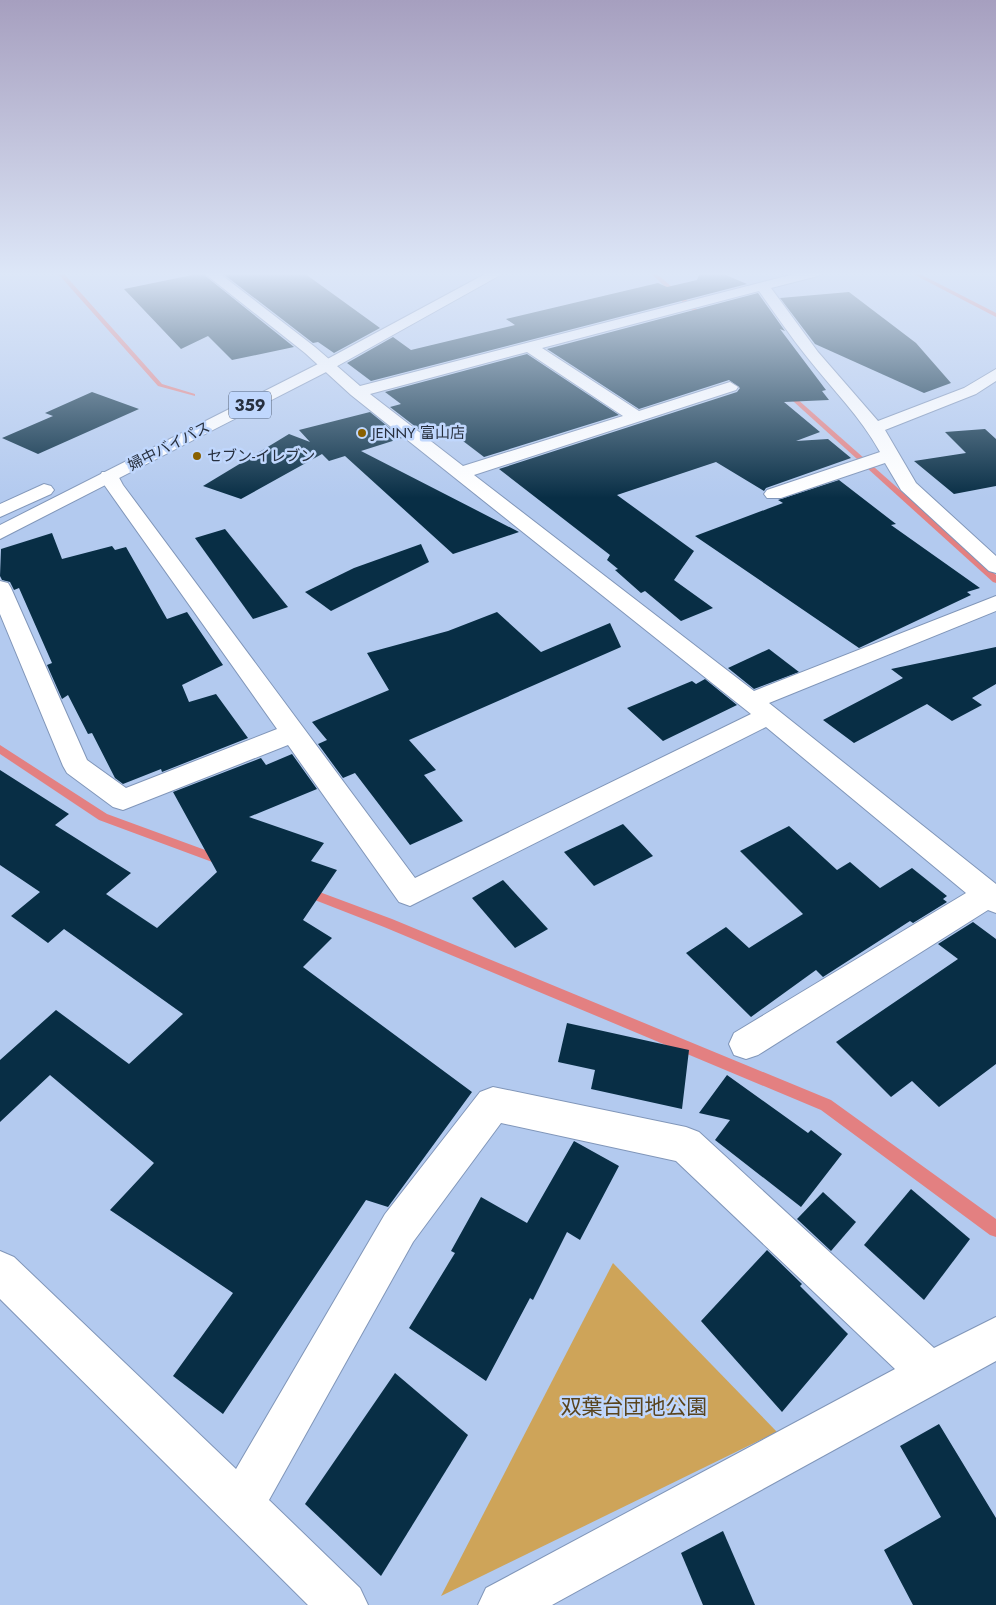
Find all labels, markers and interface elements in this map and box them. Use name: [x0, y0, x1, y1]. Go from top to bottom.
road number: 359: [229, 392, 271, 418]
street label: 婦中バイパス: [124, 416, 214, 476]
place label: JENNY 富山店: [370, 422, 465, 444]
marker: JENNY 富山店: [356, 427, 368, 439]
place label: セブン-イレブン: [207, 445, 315, 467]
marker: セブン-イレブン: [191, 450, 203, 462]
park label: 双葉台団地公園: [561, 1392, 708, 1422]

